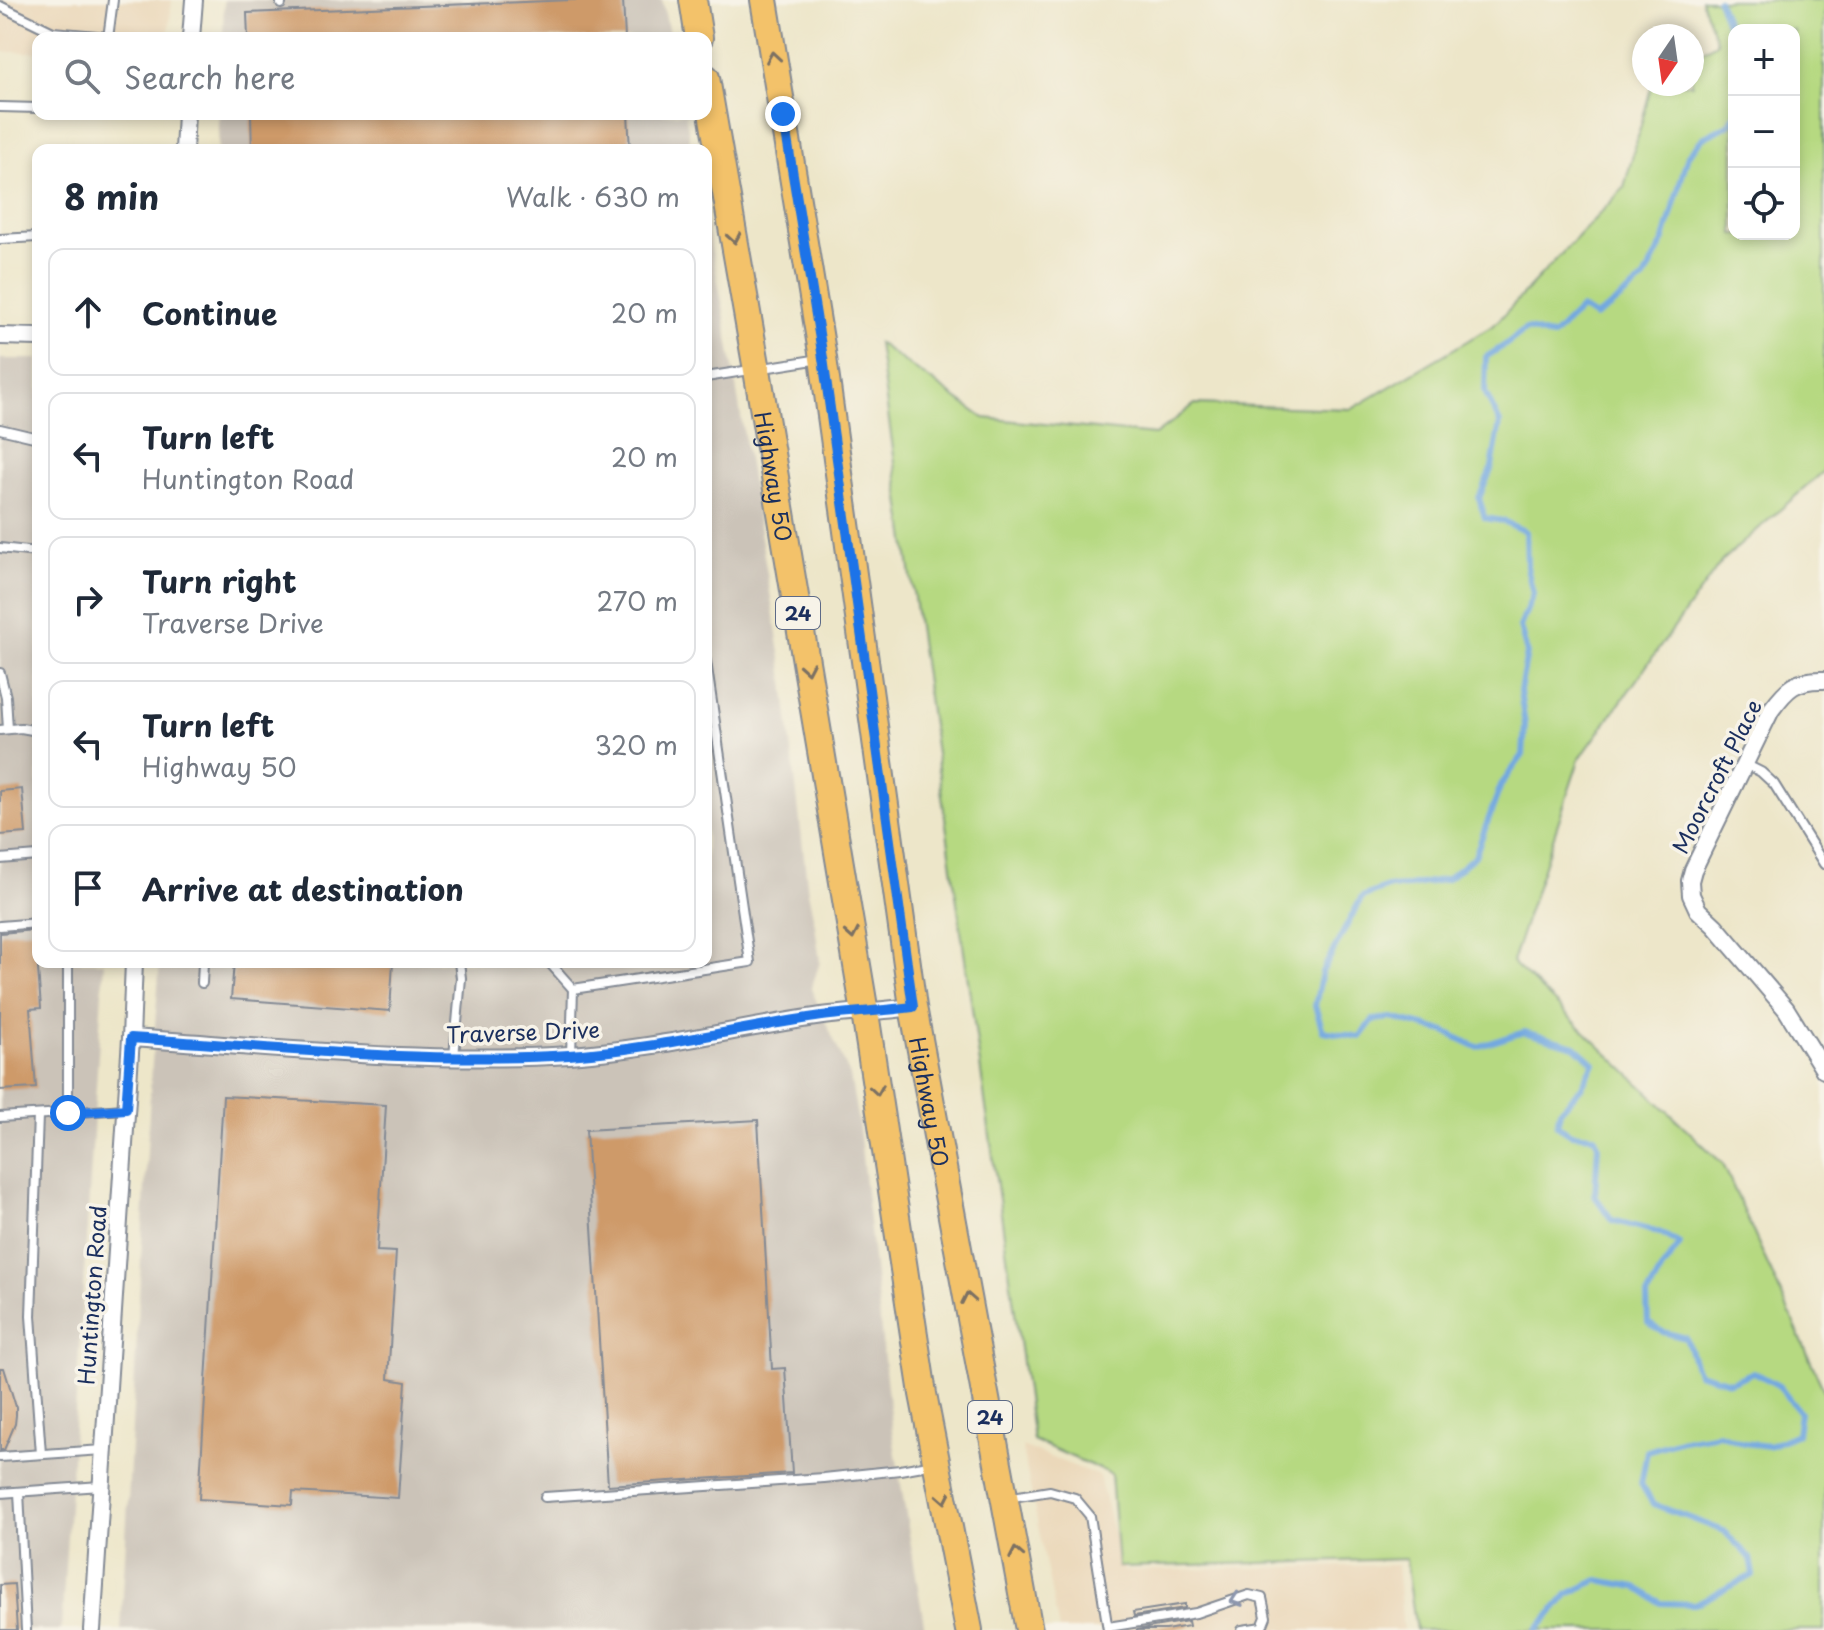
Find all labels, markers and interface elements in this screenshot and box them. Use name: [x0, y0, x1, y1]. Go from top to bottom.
north arrow: [1632, 24, 1704, 96]
map controls: [1728, 24, 1800, 240]
button: +: [1728, 24, 1800, 96]
search box: [32, 32, 712, 120]
one-way arrow: [766, 50, 783, 64]
icon: search: [60, 54, 104, 98]
text: Search here: [124, 54, 296, 99]
route end: [765, 96, 801, 132]
button: −: [1728, 96, 1800, 168]
button: locate: [1728, 168, 1800, 240]
text: 8 min: [64, 170, 159, 222]
text: Walk · 630 m: [506, 177, 680, 216]
one-way arrow: [725, 231, 742, 244]
icon: ahead: [66, 290, 110, 334]
text: Continue: [142, 290, 277, 335]
text: 20 m: [611, 293, 678, 332]
street label: Highway 50: [748, 409, 802, 543]
text: Turn left: [142, 414, 274, 459]
icon: left: [66, 434, 110, 478]
text: 20 m: [611, 437, 678, 476]
text: Huntington Road: [142, 459, 355, 498]
text: Turn right: [142, 558, 297, 603]
icon: right: [66, 578, 110, 622]
text: 270 m: [597, 581, 678, 620]
road number: 24: [776, 597, 820, 629]
text: Traverse Drive: [142, 603, 324, 642]
one-way arrow: [798, 661, 815, 674]
street label: Moorcroft Place: [1663, 693, 1769, 859]
text: Turn left: [142, 702, 274, 747]
icon: left: [66, 722, 110, 766]
text: 320 m: [594, 725, 678, 764]
text: Highway 50: [142, 747, 297, 786]
icon: arrive: [66, 866, 110, 910]
text: Arrive at destination: [142, 866, 464, 911]
one-way arrow: [843, 927, 860, 941]
street label: Traverse Drive: [446, 1012, 600, 1050]
street label: Highway 50: [902, 1034, 959, 1169]
one-way arrow: [868, 1083, 885, 1097]
route start: [50, 1095, 86, 1131]
street label: Huntington Road: [68, 1204, 114, 1386]
one-way arrow: [960, 1291, 977, 1304]
road number: 24: [968, 1401, 1012, 1433]
one-way arrow: [934, 1491, 951, 1504]
one-way arrow: [1008, 1546, 1025, 1560]
one-way arrow: [1229, 1590, 1243, 1606]

